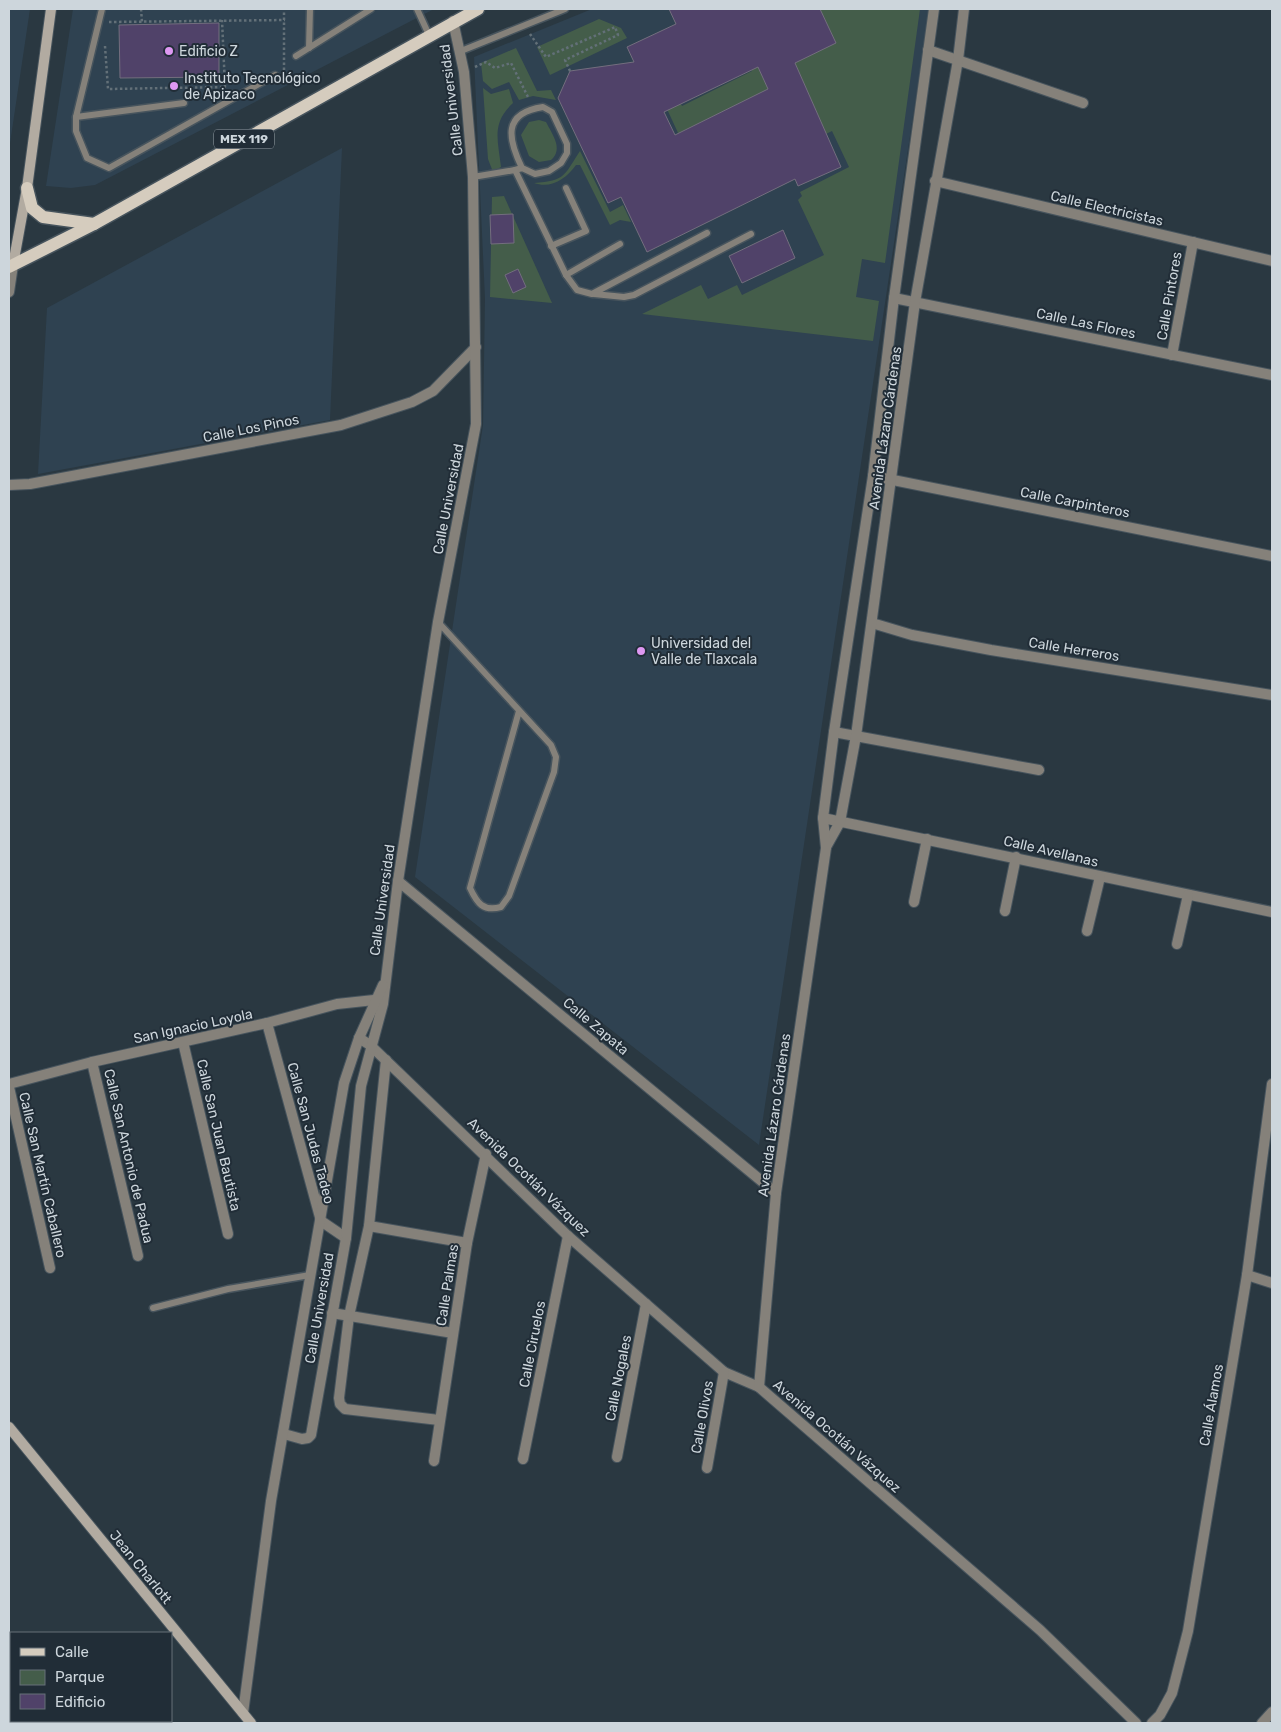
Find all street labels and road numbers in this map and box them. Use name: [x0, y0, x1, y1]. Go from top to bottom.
street label: Calle Universidad: [436, 43, 467, 157]
road number: MEX 119: [214, 130, 274, 148]
street label: Calle Electricistas: [1049, 187, 1165, 230]
street label: Calle Pintores: [1153, 251, 1186, 342]
street label: Calle Las Flores: [1035, 305, 1137, 342]
street label: Avenida Lázaro Cárdenas: [866, 345, 905, 511]
street label: Calle Los Pinos: [202, 411, 301, 446]
street label: Calle Universidad: [429, 442, 468, 556]
street label: Calle Carpinteros: [1019, 484, 1131, 521]
street label: Calle Herreros: [1027, 634, 1121, 665]
street label: Calle Avellanas: [1002, 832, 1100, 871]
street label: Calle Universidad: [366, 843, 399, 957]
street label: Calle Zapata: [559, 994, 632, 1059]
street label: San Ignacio Loyola: [132, 1006, 254, 1047]
street label: Avenida Lázaro Cárdenas: [755, 1032, 794, 1198]
street label: Calle San Juan Bautista: [193, 1058, 244, 1213]
street label: Calle San Judas Tadeo: [283, 1061, 338, 1206]
street label: Calle San Antonio de Padua: [100, 1067, 157, 1245]
street label: Calle San Martín Caballero: [15, 1091, 70, 1260]
street label: Avenida Ocotlán Vázquez: [464, 1114, 593, 1240]
street label: Calle Palmas: [433, 1243, 462, 1327]
street label: Calle Universidad: [301, 1251, 338, 1365]
street label: Calle Ciruelos: [516, 1299, 549, 1389]
street label: Calle Nogales: [602, 1334, 635, 1423]
street label: Calle Álamos: [1195, 1363, 1227, 1447]
street label: Avenida Ocotlán Vázquez: [769, 1376, 904, 1497]
street label: Calle Olivos: [688, 1379, 717, 1455]
street label: Jean Charlott: [106, 1527, 176, 1608]

